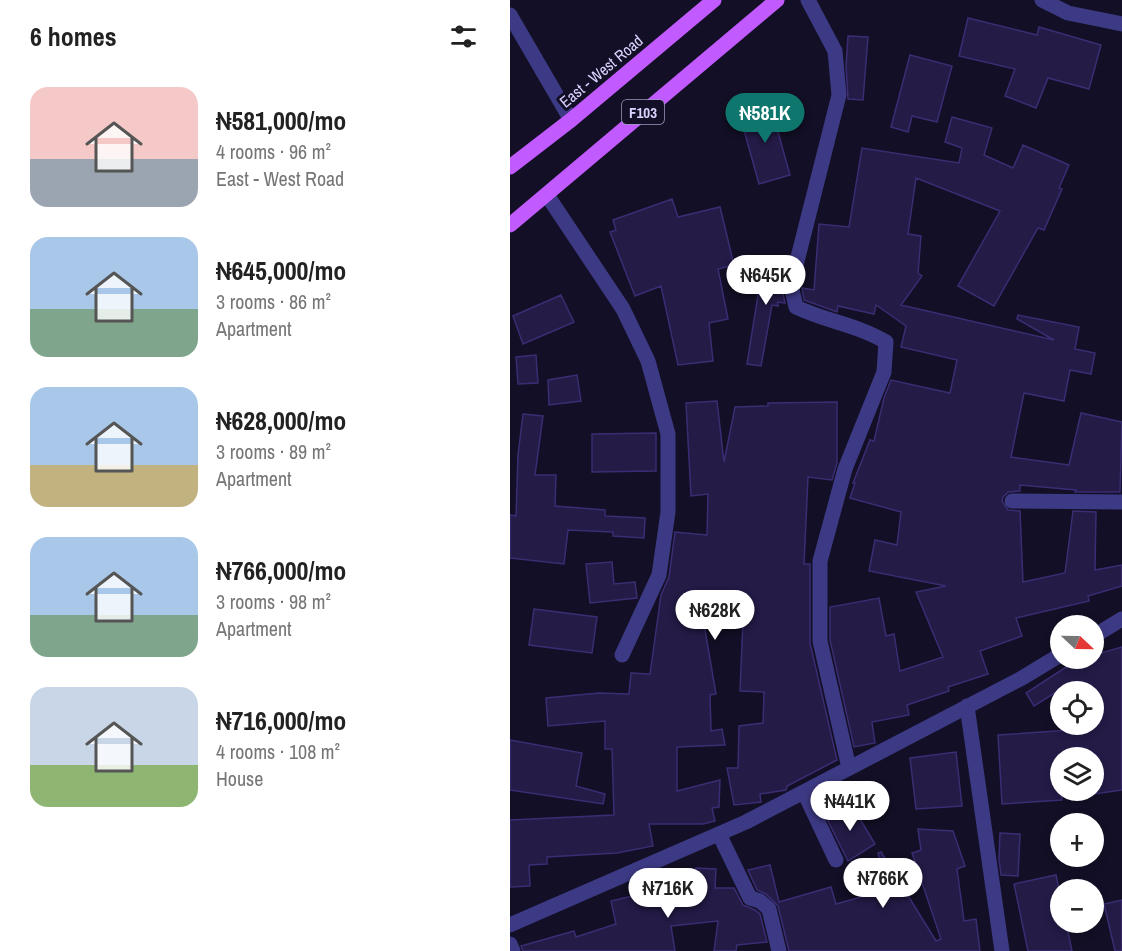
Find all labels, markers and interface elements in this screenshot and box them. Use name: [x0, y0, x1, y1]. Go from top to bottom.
text: 6 homes: [30, 19, 117, 54]
icon: filters: [447, 20, 480, 53]
street label: East - West Road: [555, 30, 647, 112]
pin: ₦581K: [723, 93, 807, 144]
text: ₦581K: [739, 99, 791, 126]
road number: F103: [622, 100, 664, 124]
text: ₦581,000/mo: [216, 103, 346, 138]
icon: home: [78, 111, 150, 183]
text: 4 rooms · 96 m²: [216, 138, 331, 165]
text: East - West Road: [216, 165, 344, 192]
text: ₦645,000/mo: [216, 253, 346, 288]
pin: ₦645K: [724, 255, 808, 306]
icon: home: [78, 261, 150, 333]
text: ₦645K: [740, 261, 792, 288]
text: 3 rooms · 86 m²: [216, 288, 331, 315]
text: Apartment: [216, 315, 292, 342]
text: ₦628,000/mo: [216, 403, 346, 438]
icon: home: [78, 411, 150, 483]
text: 3 rooms · 89 m²: [216, 438, 331, 465]
text: Apartment: [216, 465, 292, 492]
text: ₦766,000/mo: [216, 553, 346, 588]
icon: home: [78, 561, 150, 633]
text: 3 rooms · 98 m²: [216, 588, 331, 615]
pin: ₦628K: [673, 590, 757, 641]
text: ₦628K: [689, 596, 741, 623]
text: Apartment: [216, 615, 292, 642]
north arrow: [1050, 615, 1104, 669]
map controls: [1050, 615, 1104, 933]
button: locate: [1050, 681, 1104, 735]
text: ₦716,000/mo: [216, 703, 346, 738]
icon: home: [78, 711, 150, 783]
text: 4 rooms · 108 m²: [216, 738, 340, 765]
button: layers: [1050, 747, 1104, 801]
text: House: [216, 765, 263, 792]
pin: ₦441K: [808, 781, 892, 832]
text: ₦441K: [824, 787, 876, 814]
button: +: [1050, 813, 1104, 867]
pin: ₦766K: [841, 858, 925, 909]
text: ₦766K: [857, 864, 909, 891]
pin: ₦716K: [626, 868, 710, 919]
text: ₦716K: [642, 874, 694, 901]
button: −: [1050, 879, 1104, 933]

